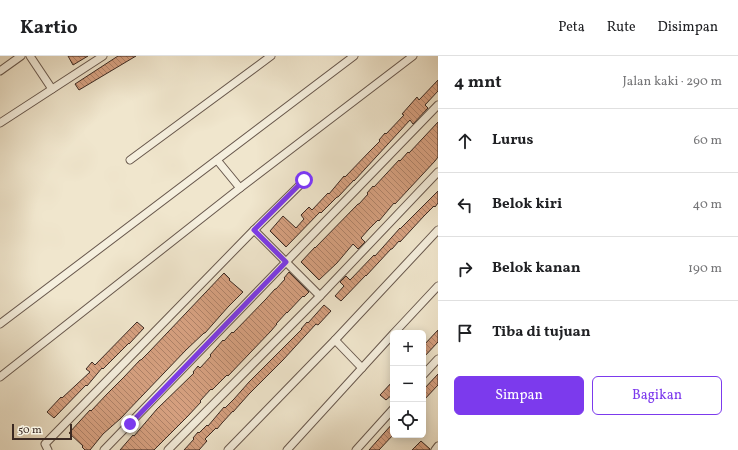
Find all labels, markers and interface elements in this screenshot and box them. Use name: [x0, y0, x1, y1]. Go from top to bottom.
text: Kartio: [20, 15, 78, 41]
text: Peta: [558, 18, 585, 37]
text: Rute: [607, 18, 636, 37]
text: Disimpan: [658, 18, 718, 37]
text: 4 mnt: [454, 71, 502, 94]
text: Jalan kaki · 290 m: [622, 73, 722, 91]
icon: ahead: [454, 130, 476, 152]
text: Lurus: [492, 130, 533, 151]
text: 60 m: [694, 132, 722, 150]
route start: [295, 171, 313, 189]
icon: left: [454, 194, 476, 216]
text: Belok kiri: [492, 194, 562, 215]
text: 40 m: [693, 196, 722, 214]
icon: right: [454, 258, 476, 280]
text: Belok kanan: [492, 258, 581, 279]
text: 190 m: [688, 260, 722, 278]
icon: arrive: [454, 322, 476, 344]
text: Tiba di tujuan: [492, 322, 591, 343]
map controls: [390, 330, 426, 438]
button: +: [390, 330, 426, 366]
button: −: [390, 366, 426, 402]
button: Simpan: [454, 376, 584, 415]
button: Bagikan: [592, 376, 722, 415]
button: locate: [390, 402, 426, 438]
route end: [121, 415, 139, 433]
scale bar: [12, 422, 72, 441]
text: 50 m: [18, 423, 42, 438]

